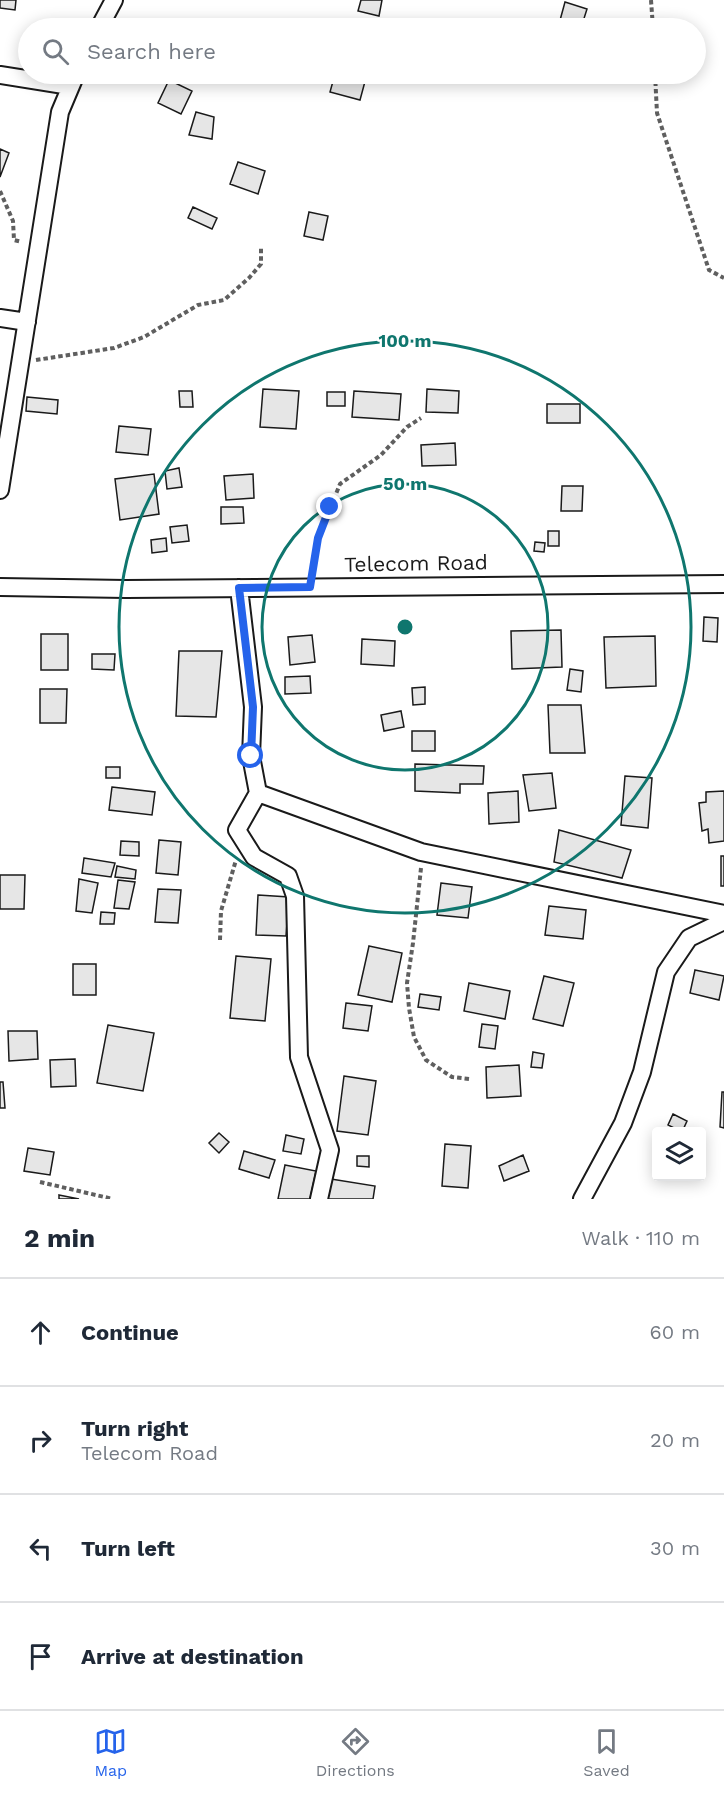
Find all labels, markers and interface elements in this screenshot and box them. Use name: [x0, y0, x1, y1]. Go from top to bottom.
search box: [18, 18, 706, 84]
icon: search: [39, 35, 72, 68]
text: Search here: [87, 39, 216, 64]
text: 100 m: [378, 330, 432, 351]
text: 50 m: [383, 473, 427, 494]
route end: [316, 493, 342, 519]
street label: Telecom Road: [344, 549, 488, 577]
centre of rings: [395, 617, 415, 637]
route start: [237, 742, 263, 768]
map controls: [652, 1127, 706, 1181]
button: layers: [652, 1127, 706, 1181]
text: 2 min: [24, 1223, 95, 1253]
text: Walk · 110 m: [582, 1226, 700, 1250]
icon: ahead: [24, 1316, 57, 1349]
text: Continue: [81, 1320, 179, 1345]
text: 60 m: [650, 1320, 700, 1344]
text: Turn right: [81, 1416, 188, 1441]
icon: right: [24, 1424, 57, 1457]
text: 20 m: [650, 1428, 700, 1452]
text: Telecom Road: [81, 1441, 218, 1465]
icon: left: [24, 1532, 57, 1565]
text: Turn left: [81, 1536, 175, 1561]
text: 30 m: [650, 1536, 700, 1560]
icon: arrive: [24, 1640, 57, 1673]
text: Arrive at destination: [81, 1644, 304, 1669]
tab: Map: [94, 1725, 127, 1780]
tab: Directions: [316, 1725, 395, 1780]
tab: Saved: [583, 1725, 630, 1780]

